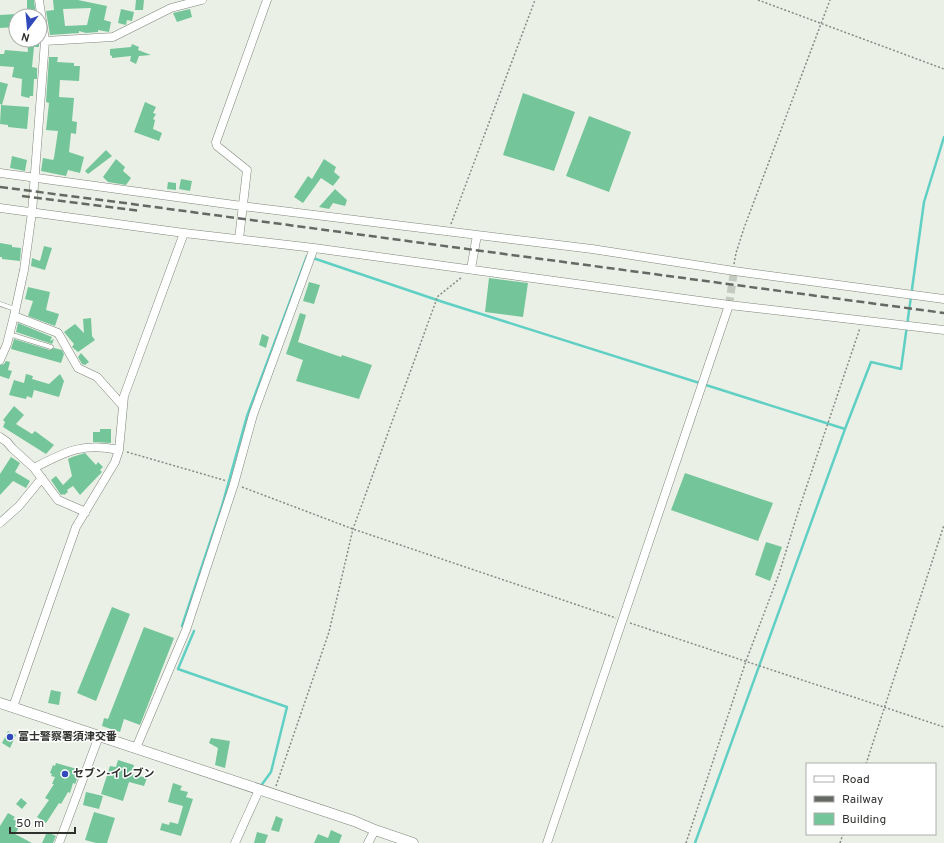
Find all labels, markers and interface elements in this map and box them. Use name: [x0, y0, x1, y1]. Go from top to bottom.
north arrow: [8, 8, 48, 48]
text: N: [20, 29, 31, 44]
place label: 富士警察署須津交番: [18, 730, 117, 744]
marker: 富士警察署須津交番: [5, 732, 15, 742]
legend: [806, 763, 936, 835]
place label: セブン-イレブン: [73, 767, 155, 781]
marker: セブン-イレブン: [60, 769, 70, 779]
text: Road: [842, 772, 870, 788]
text: Railway: [842, 792, 883, 808]
scale bar: [10, 809, 75, 835]
text: Building: [842, 812, 886, 828]
text: 50 m: [16, 816, 44, 832]

